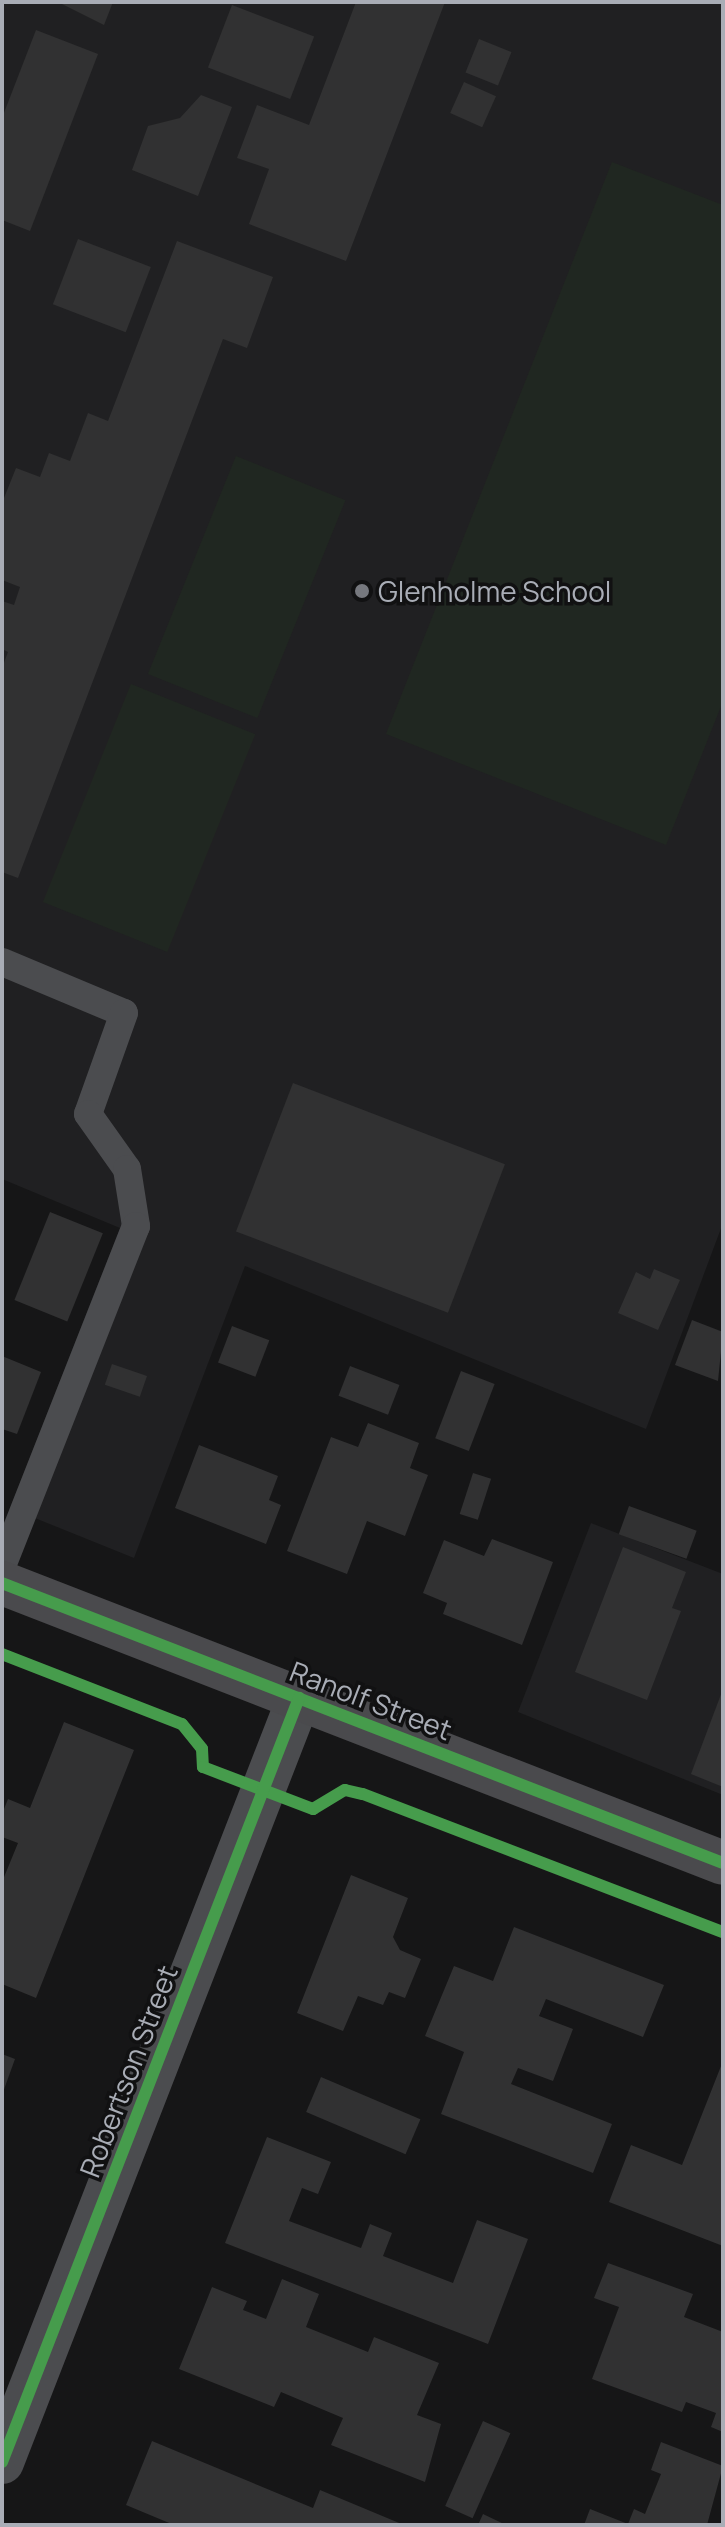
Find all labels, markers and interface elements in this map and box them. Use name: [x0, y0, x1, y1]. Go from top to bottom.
place label: Glenholme School: [378, 574, 611, 608]
marker: Glenholme School: [353, 582, 371, 600]
street label: Ranolf Street: [285, 1654, 457, 1746]
street label: Robertson Street: [72, 1960, 184, 2182]

